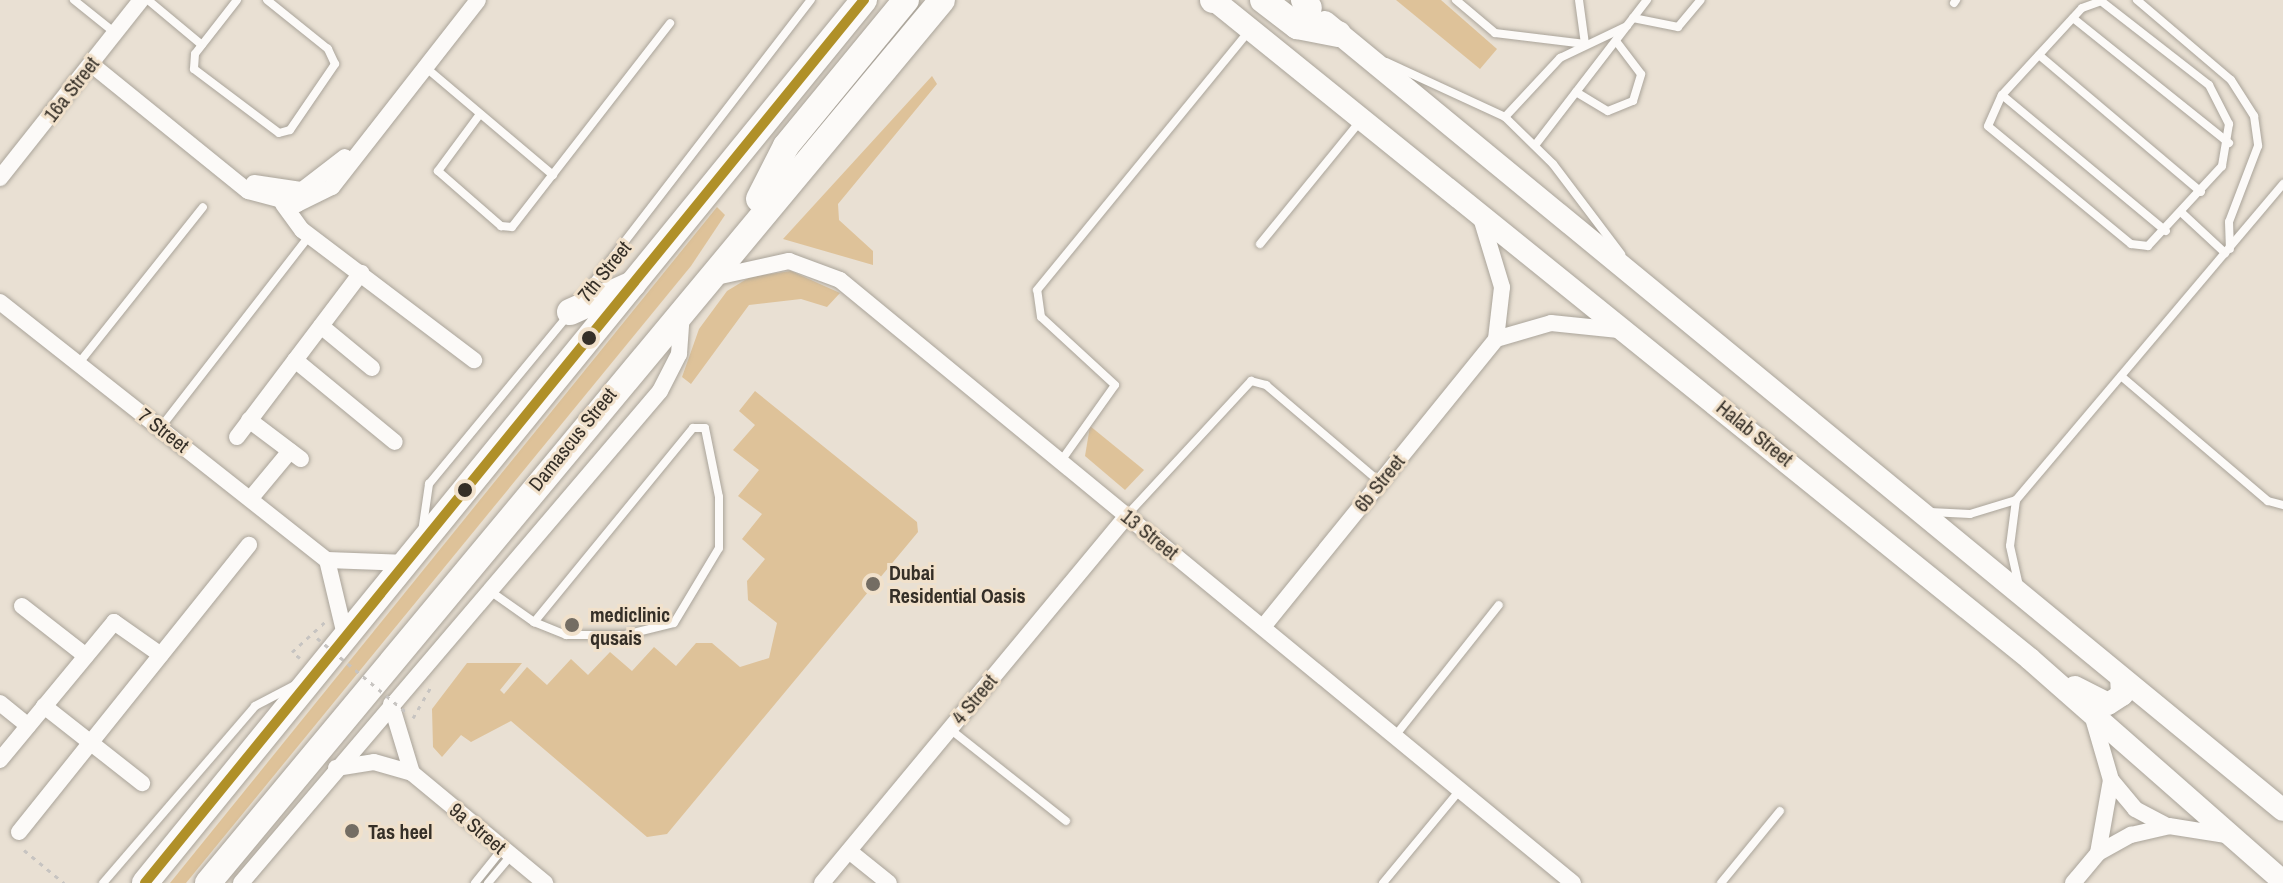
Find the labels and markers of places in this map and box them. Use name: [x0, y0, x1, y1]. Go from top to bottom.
unlabelled marker: [581, 330, 597, 346]
unlabelled marker: [457, 482, 473, 498]
place label: Dubai Residential Oasis: [889, 560, 1026, 607]
marker: Dubai Residential Oasis: [864, 575, 882, 593]
place label: mediclinic qusais: [590, 602, 670, 649]
marker: mediclinic qusais: [561, 614, 583, 636]
place label: Tas heel: [368, 819, 432, 843]
marker: Tas heel: [343, 822, 361, 840]

